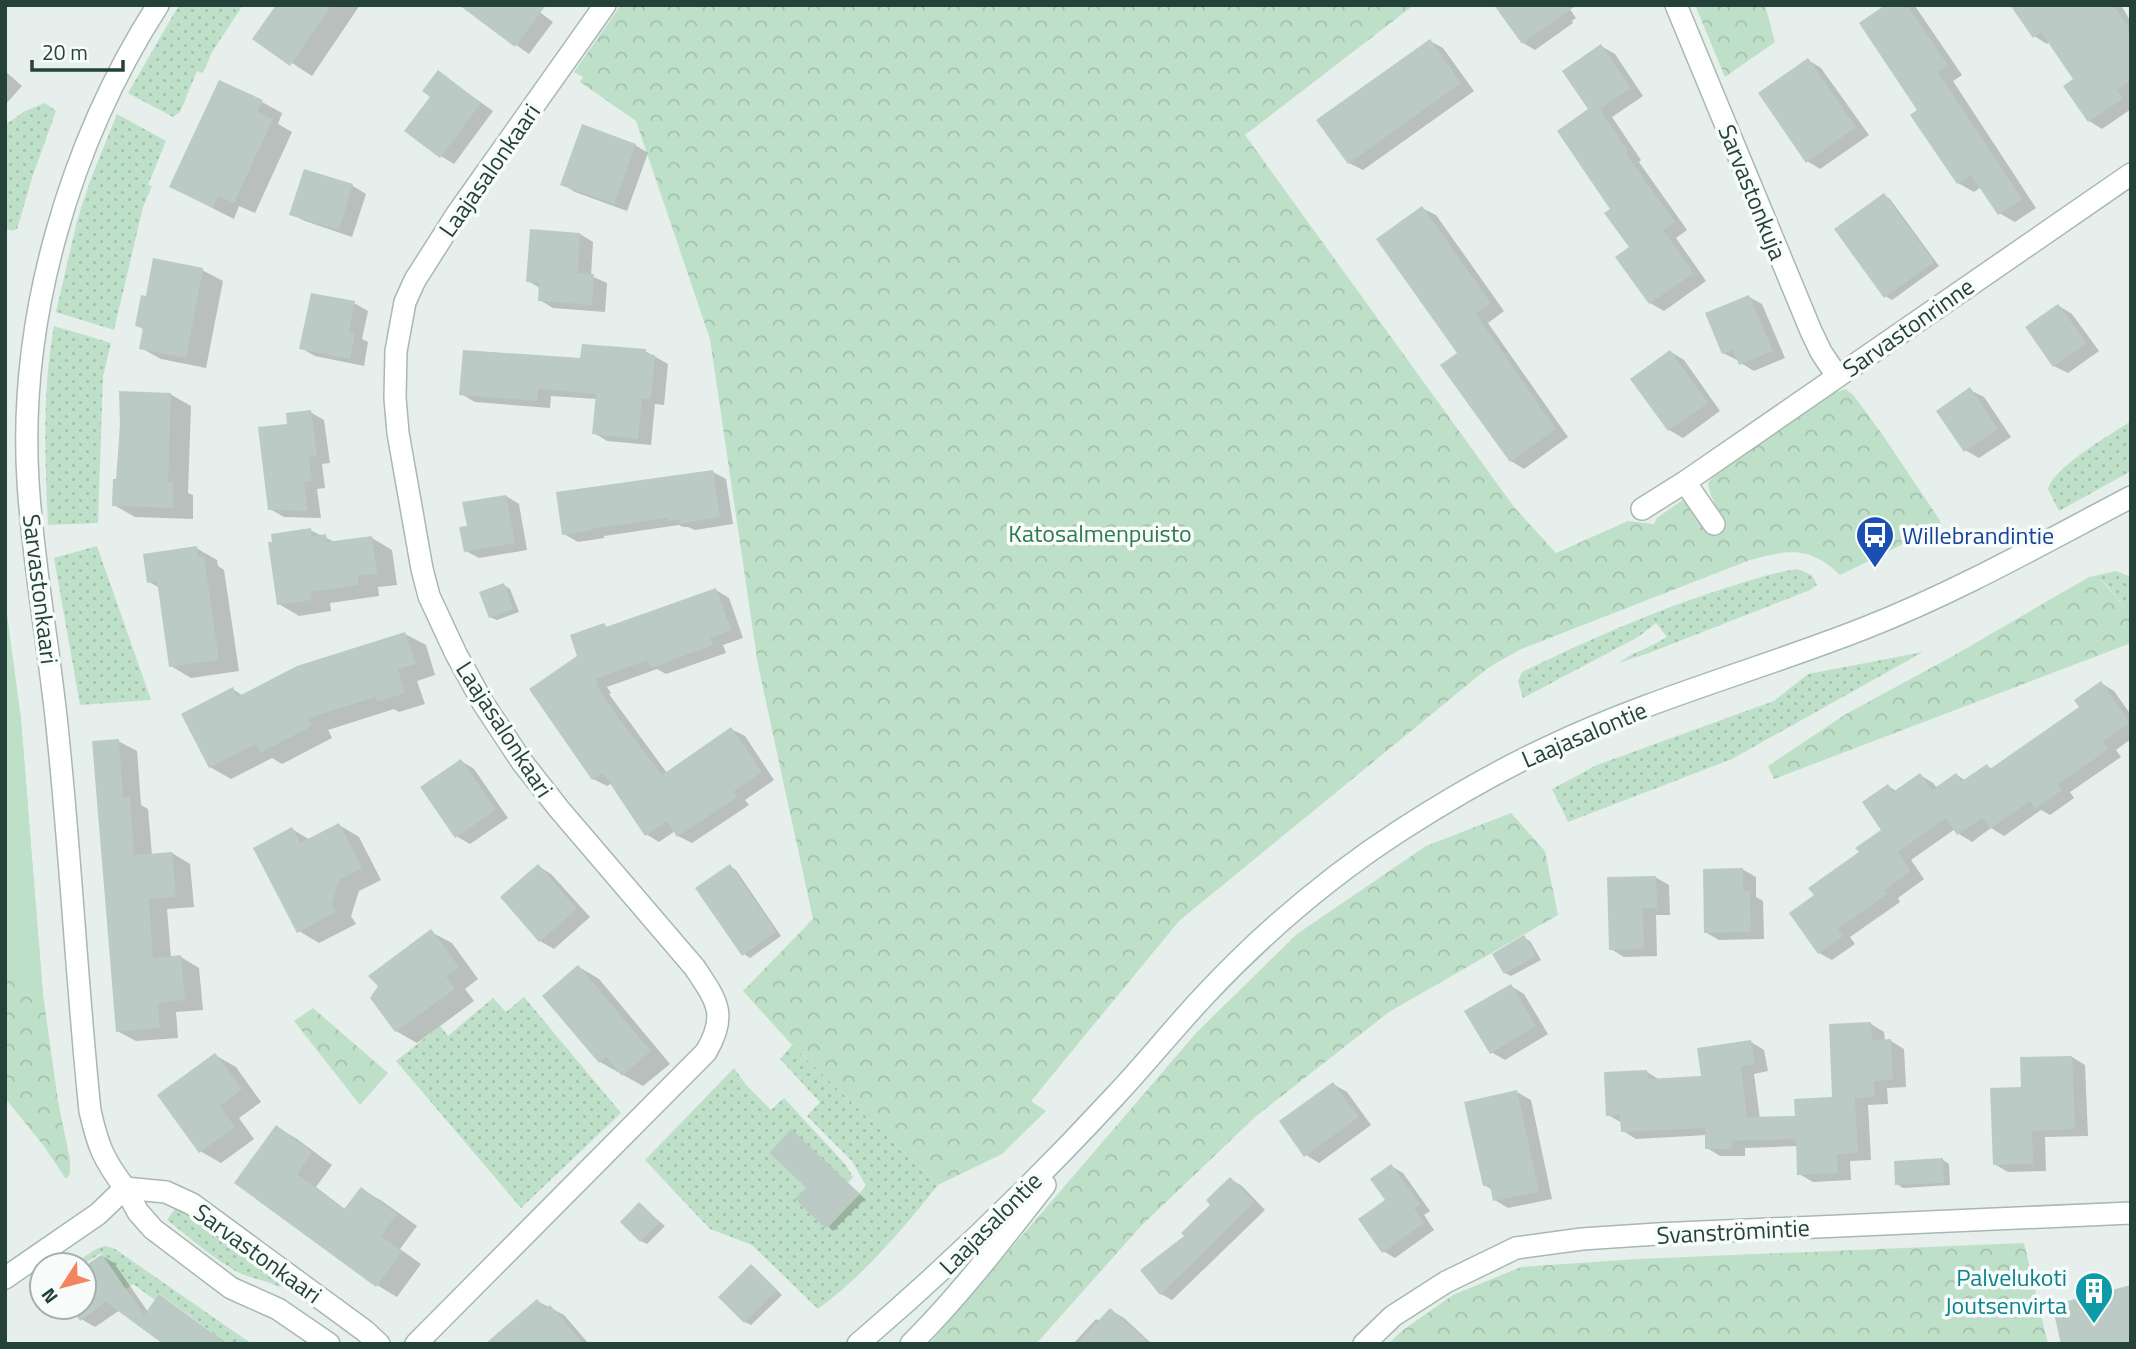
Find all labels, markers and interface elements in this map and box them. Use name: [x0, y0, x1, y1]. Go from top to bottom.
scale bar: [32, 28, 122, 72]
text: 20 m: [42, 36, 88, 68]
street label: Laajasalonkaari: [429, 96, 549, 244]
street label: Sarvastonkuja: [1709, 119, 1797, 265]
street label: Sarvastonrinne: [1835, 268, 1981, 386]
street label: Sarvastonkaari: [14, 512, 68, 666]
bus stop icon: Willebrandintie: [1854, 514, 1896, 569]
park label: Katosalmenpuisto: [1008, 515, 1192, 551]
place label: Willebrandintie: [1902, 517, 2054, 553]
street label: Laajasalonkaari: [447, 654, 563, 804]
street label: Laajasalontie: [1516, 691, 1652, 777]
street label: Laajasalontie: [930, 1163, 1050, 1283]
street label: Sarvastonkaari: [186, 1194, 330, 1312]
street label: Svanströmintie: [1656, 1209, 1810, 1253]
north arrow: [28, 1251, 98, 1321]
place label: Palvelukoti Joutsenvirta: [1945, 1259, 2067, 1323]
building icon: Palvelukoti Joutsenvirta: [2073, 1270, 2115, 1325]
text: N: [33, 1282, 64, 1310]

